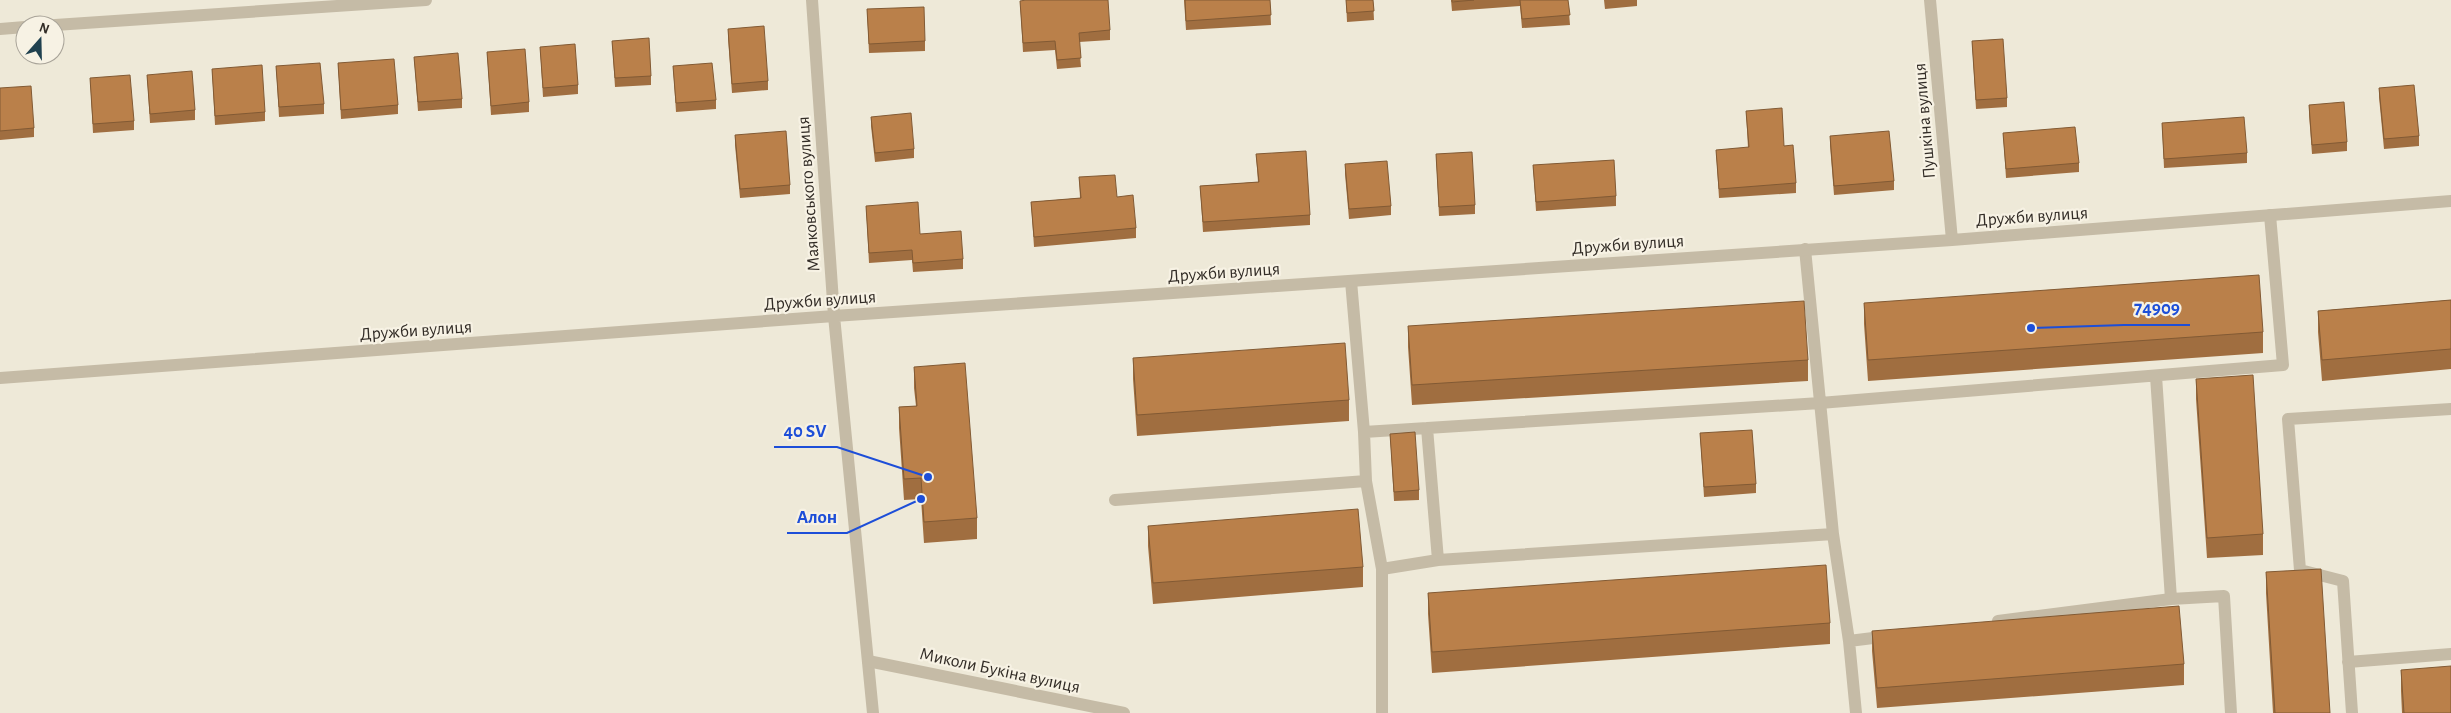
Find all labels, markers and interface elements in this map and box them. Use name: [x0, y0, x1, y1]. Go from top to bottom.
north arrow: [15, 15, 65, 65]
text: N: [37, 20, 51, 37]
street label: Пушкіна вулиця: [1911, 62, 1939, 180]
street label: Маяковського вулиця: [795, 116, 823, 272]
street label: Дружби вулиця: [1975, 203, 2089, 230]
street label: Дружби вулиця: [1571, 231, 1685, 258]
street label: Дружби вулиця: [1167, 259, 1281, 286]
street label: Дружби вулиця: [763, 287, 877, 314]
callout: 74909: [2124, 291, 2190, 325]
text: 74909: [2134, 299, 2180, 318]
street label: Дружби вулиця: [359, 317, 473, 344]
callout: 40 SV: [774, 413, 837, 447]
text: 40 SV: [784, 422, 827, 441]
callout: Алон: [787, 499, 847, 533]
text: Алон: [797, 508, 837, 527]
street label: Миколи Букіна вулиця: [918, 645, 1082, 697]

